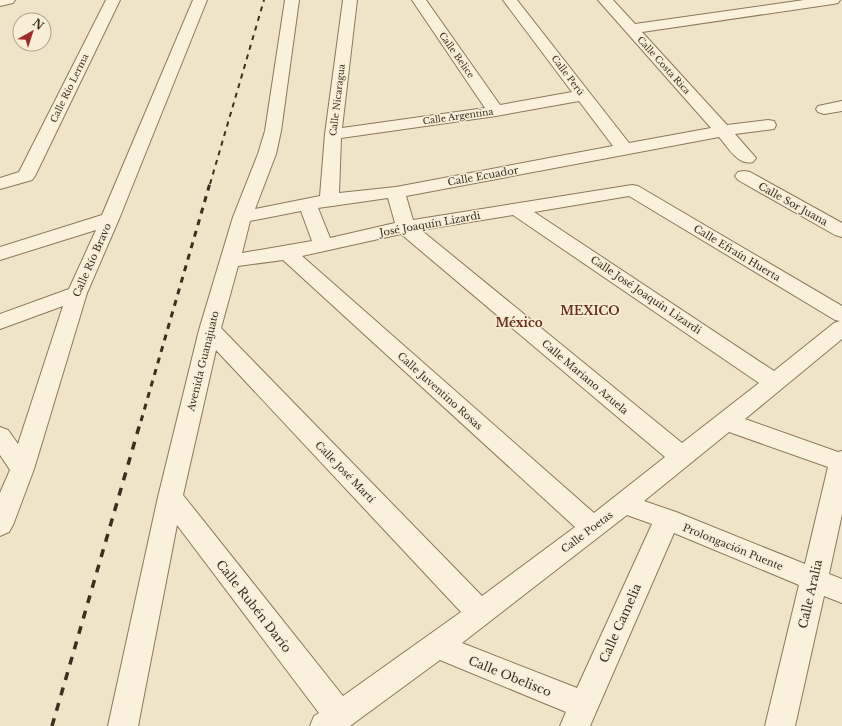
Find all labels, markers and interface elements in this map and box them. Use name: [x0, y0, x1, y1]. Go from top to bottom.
north arrow: [12, 12, 52, 52]
text: N: [30, 16, 47, 33]
street label: Calle Belice: [437, 30, 477, 80]
street label: Calle Costa Rica: [635, 34, 693, 96]
street label: Calle Río Lerma: [48, 52, 90, 124]
street label: Calle Perú: [549, 53, 587, 97]
street label: Calle Nicaragua: [327, 63, 347, 137]
street label: Calle Argentina: [422, 106, 494, 126]
street label: Calle Ecuador: [447, 163, 520, 189]
street label: Calle Sor Juana: [756, 180, 830, 229]
street label: José Joaquín Lizardi: [377, 209, 482, 240]
street label: Calle Río Bravo: [70, 221, 114, 299]
street label: Calle Efraín Huerta: [691, 222, 783, 284]
street label: Calle José Joaquín Lizardi: [588, 253, 704, 337]
district label: MEXICO: [560, 303, 620, 318]
street label: Avenida Guanajuato: [184, 309, 222, 414]
district label: México: [495, 315, 543, 330]
street label: Calle Mariano Azuela: [539, 337, 631, 417]
street label: Calle Juventino Rosas: [395, 349, 486, 433]
street label: Calle José Martí: [312, 439, 378, 506]
street label: Calle Poetas: [559, 508, 616, 556]
street label: Prolongación Puente: [681, 521, 785, 573]
street label: Calle Rubén Darío: [213, 557, 295, 655]
street label: Calle Aralia: [795, 558, 825, 630]
street label: Calle Camelia: [596, 581, 644, 665]
street label: Calle Obelisco: [466, 653, 554, 700]

